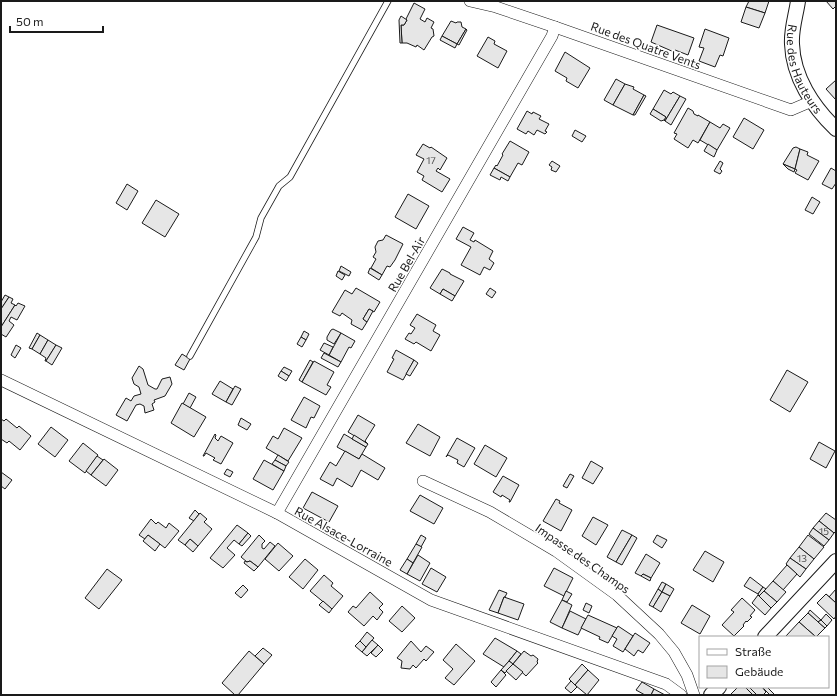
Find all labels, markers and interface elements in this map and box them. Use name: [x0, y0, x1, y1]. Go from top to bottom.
scale bar: [10, 8, 103, 34]
text: 50 m: [16, 14, 44, 28]
street label: Rue des Quatre Vents: [589, 19, 703, 71]
street label: Rue des Hauteurs: [785, 23, 826, 116]
house number: 17: [426, 154, 436, 166]
street label: Rue Bel-Air: [385, 234, 428, 294]
street label: Rue Alsace-Lorraine: [293, 503, 395, 569]
street label: Impasse des Champs: [533, 520, 633, 596]
house number: 15: [819, 525, 829, 537]
house number: 13: [797, 552, 807, 564]
legend: [699, 636, 829, 688]
text: Straße: [735, 644, 771, 658]
text: Gebäude: [735, 664, 783, 678]

